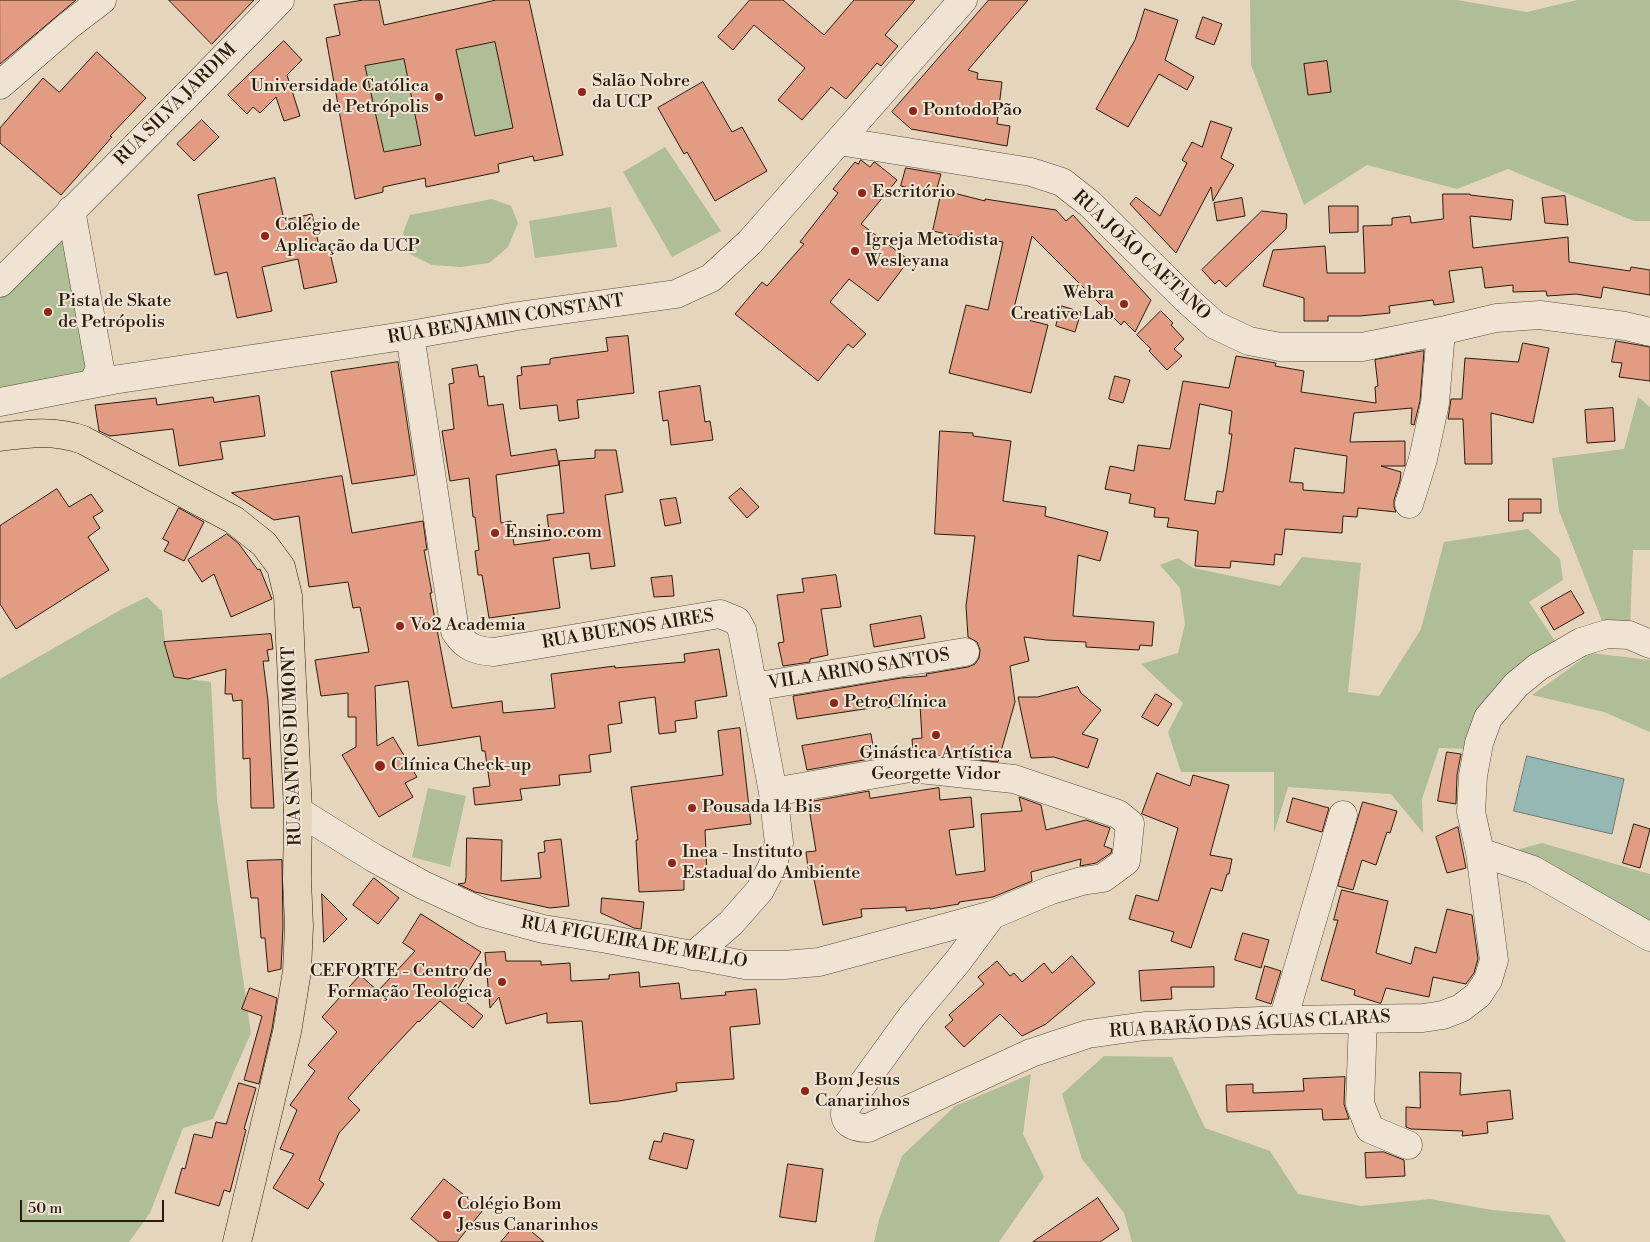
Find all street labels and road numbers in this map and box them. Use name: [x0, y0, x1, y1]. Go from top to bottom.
street label: RUA SILVA JARDIM: [110, 39, 242, 171]
street label: RUA JOÃO CAETANO: [1068, 187, 1214, 325]
street label: RUA BENJAMIN CONSTANT: [386, 291, 626, 349]
street label: RUA BUENOS AIRES: [540, 606, 716, 654]
street label: VILA ARINO SANTOS: [767, 645, 951, 695]
street label: RUA SANTOS DUMONT: [279, 646, 307, 846]
street label: RUA FIGUEIRA DE MELLO: [519, 912, 749, 974]
street label: RUA BARÃO DAS ÁGUAS CLARAS: [1109, 1007, 1391, 1043]

